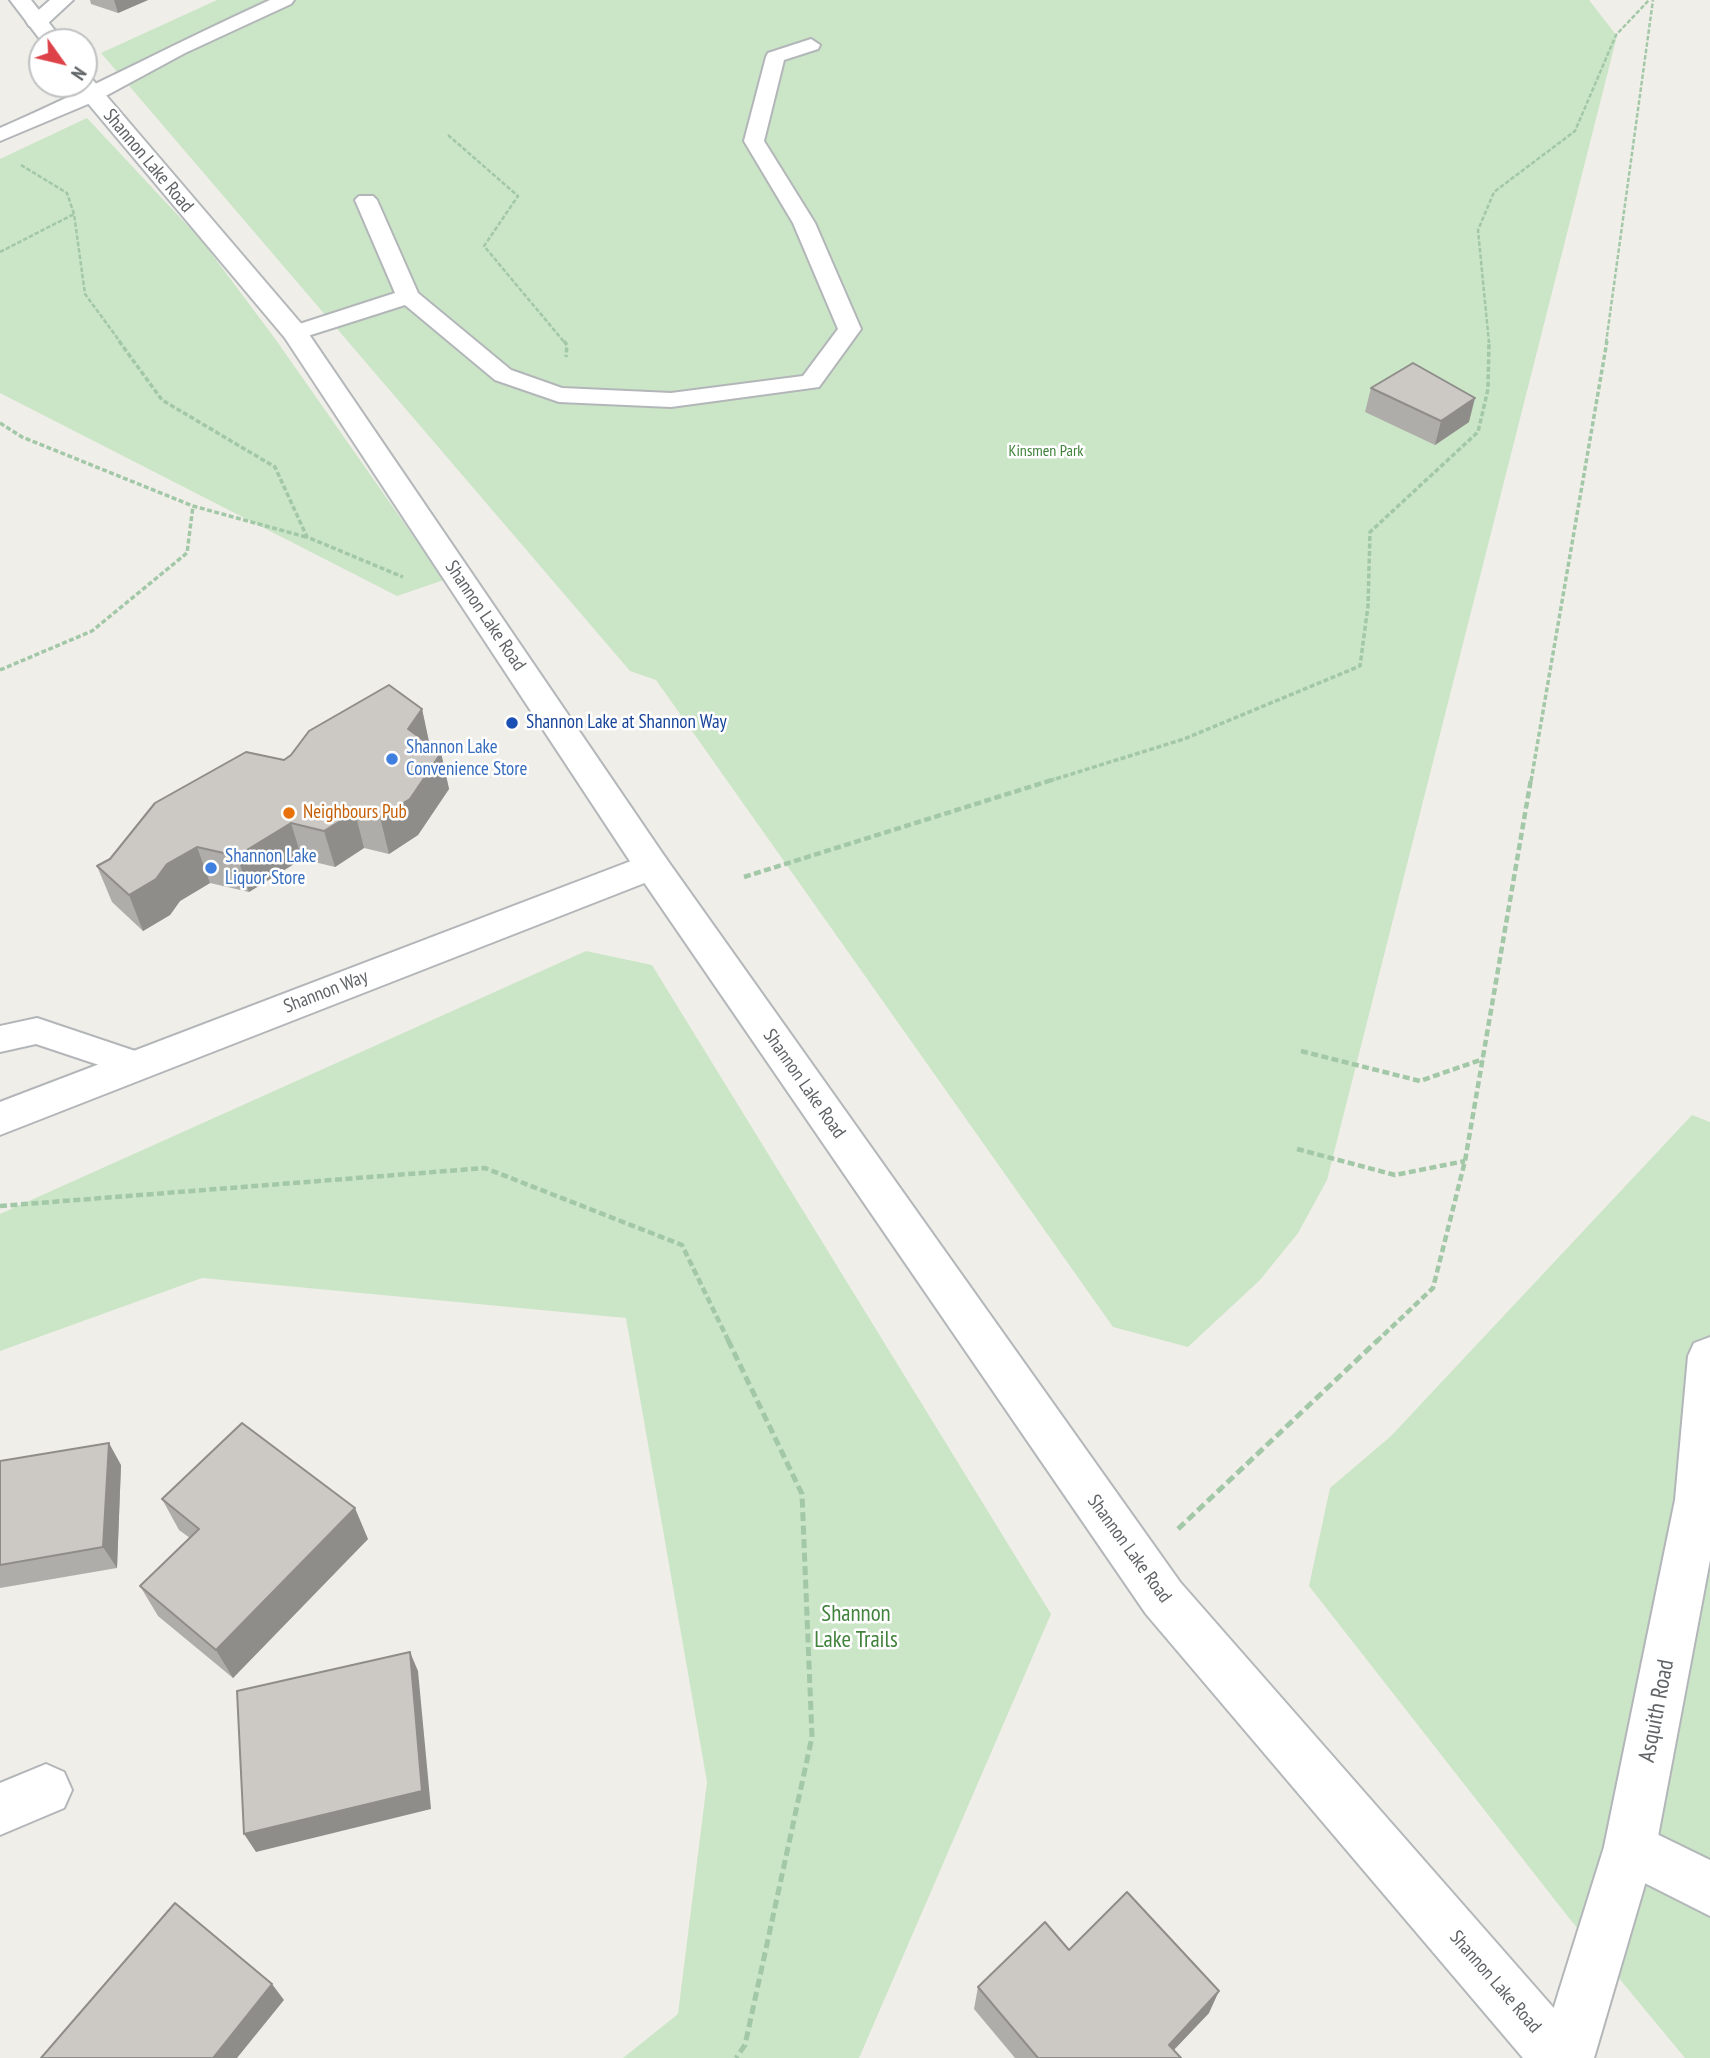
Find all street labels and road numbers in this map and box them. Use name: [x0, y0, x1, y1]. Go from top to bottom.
street label: Shannon Lake Road: [98, 105, 198, 217]
street label: Shannon Lake Road: [440, 557, 530, 675]
street label: Shannon Way: [281, 966, 371, 1018]
street label: Shannon Lake Road: [758, 1025, 850, 1143]
street label: Shannon Lake Road: [1082, 1491, 1176, 1607]
street label: Asquith Road: [1634, 1657, 1680, 1765]
street label: Shannon Lake Road: [1444, 1926, 1546, 2038]

